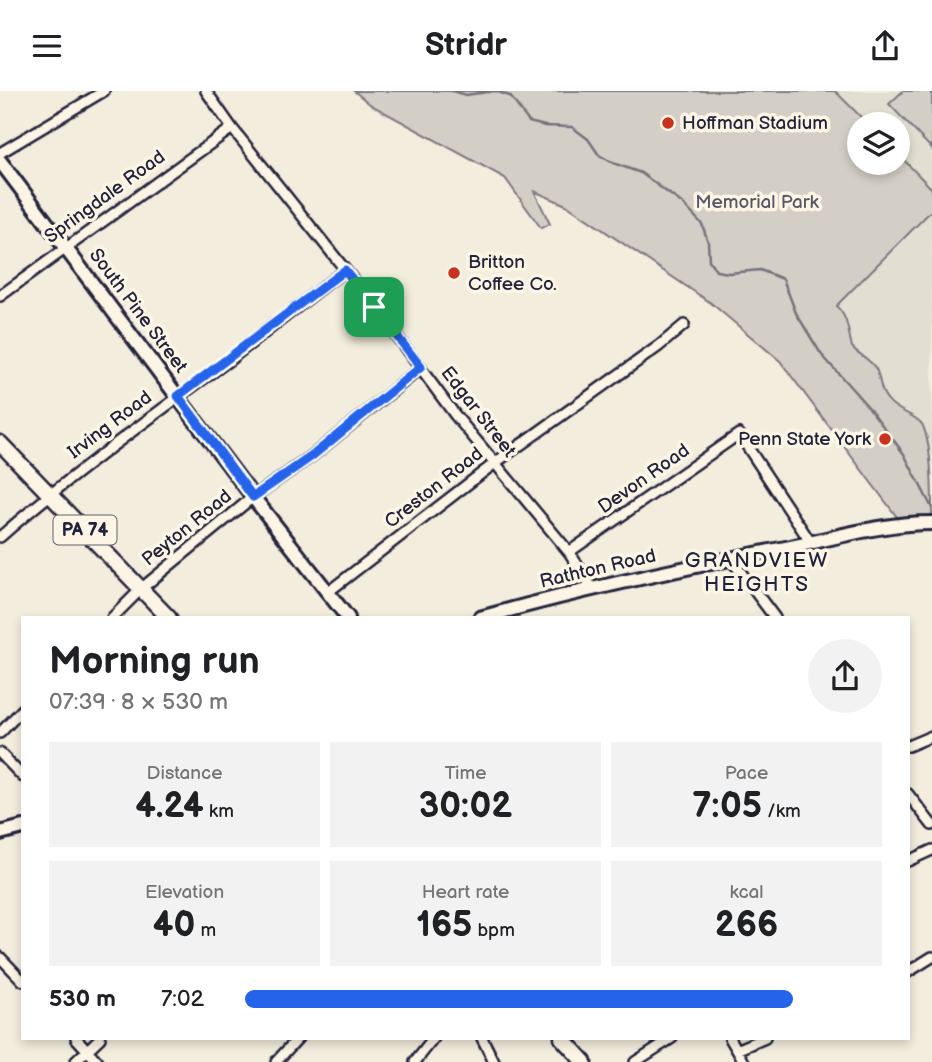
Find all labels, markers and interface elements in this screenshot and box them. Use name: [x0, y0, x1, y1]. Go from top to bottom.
text: Stridr: [425, 26, 507, 65]
icon: menu: [28, 27, 66, 65]
icon: share: [866, 27, 904, 65]
place label: Hoffman Stadium: [682, 112, 828, 135]
map controls: [847, 112, 910, 175]
button: layers: [847, 112, 910, 175]
marker: Hoffman Stadium: [660, 115, 676, 131]
street label: Springdale Road: [40, 145, 170, 249]
park label: Memorial Park: [695, 191, 820, 214]
street label: South Pine Street: [84, 244, 192, 378]
place label: Britton Coffee Co.: [468, 251, 557, 296]
marker: Britton Coffee Co.: [446, 265, 462, 281]
pin: [344, 277, 404, 337]
icon: arrive: [355, 288, 393, 326]
street label: Edgar Street: [435, 362, 521, 462]
street label: Irving Road: [64, 386, 156, 464]
place label: Penn State York: [738, 428, 872, 451]
marker: Penn State York: [877, 431, 893, 447]
street label: Devon Road: [594, 439, 694, 519]
street label: Creston Road: [380, 442, 488, 534]
street label: Peyton Road: [138, 485, 236, 571]
road number: PA 74: [54, 515, 116, 545]
street label: Rathton Road: [538, 544, 658, 594]
district label: GRANDVIEW HEIGHTS: [685, 548, 829, 597]
text: Morning run: [49, 639, 260, 684]
button: share: [808, 639, 882, 713]
text: 07:39 · 8 × 530 m: [49, 688, 228, 716]
text: Distance: [147, 762, 222, 785]
text: Time: [444, 762, 487, 785]
text: Pace: [725, 762, 768, 785]
text: 4.24: [135, 785, 204, 828]
text: 30:02: [419, 785, 512, 828]
text: 7:05: [692, 785, 762, 828]
text: km: [204, 800, 234, 823]
text: /km: [762, 800, 801, 823]
text: Elevation: [145, 881, 224, 904]
text: Heart rate: [422, 881, 509, 904]
text: kcal: [729, 881, 764, 904]
text: 40: [153, 904, 195, 947]
text: 165: [416, 904, 472, 947]
text: 266: [715, 904, 778, 947]
text: m: [195, 919, 216, 942]
text: bpm: [472, 919, 515, 942]
text: 530 m: [49, 985, 116, 1013]
text: 7:02: [161, 985, 204, 1013]

